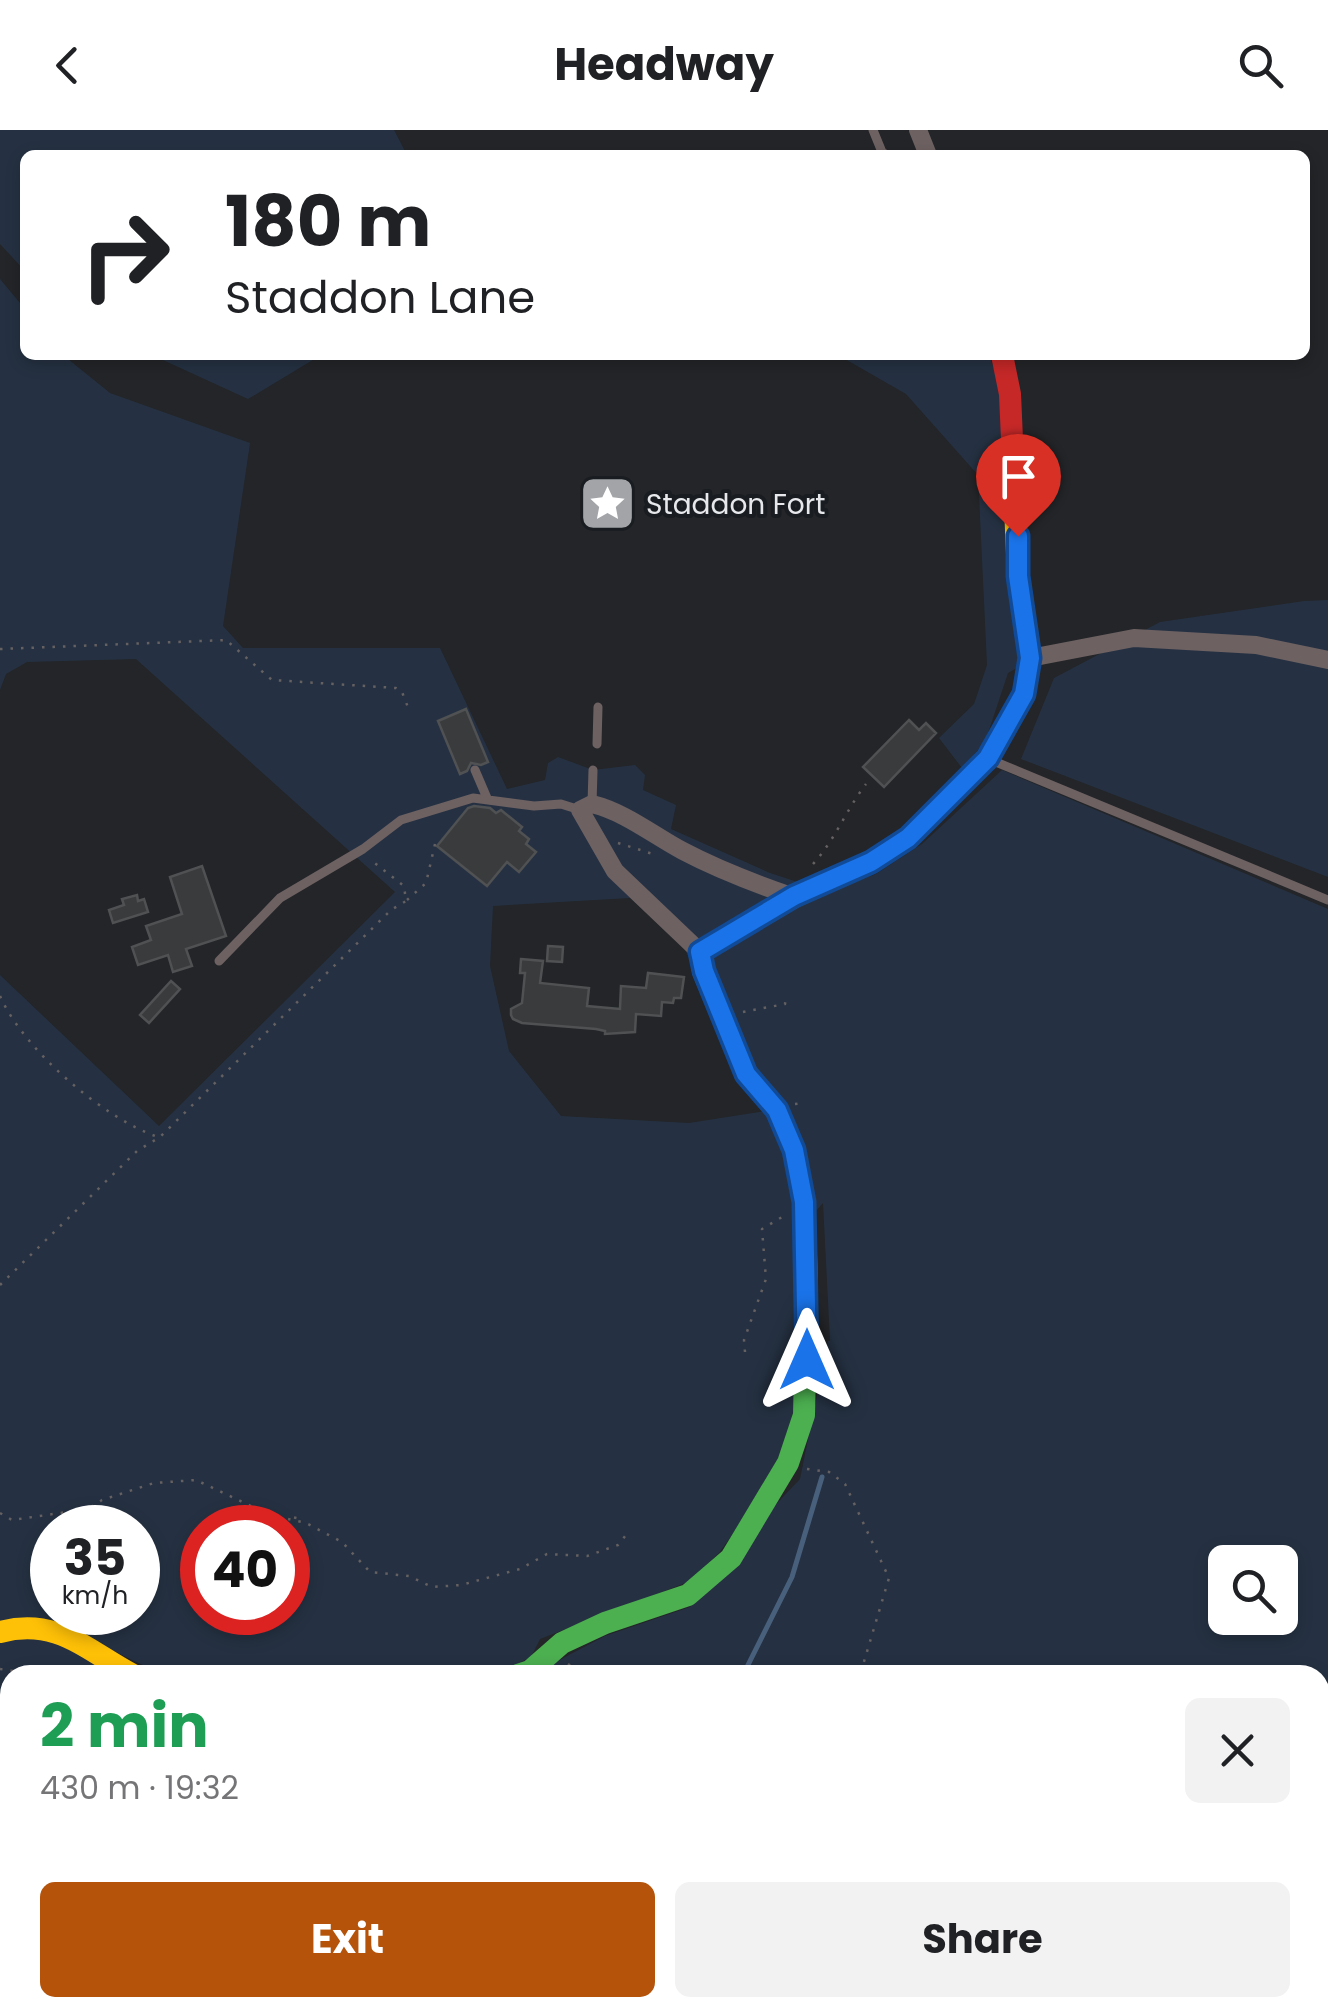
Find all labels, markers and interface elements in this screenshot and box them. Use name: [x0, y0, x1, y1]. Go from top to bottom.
text: Headway: [554, 33, 774, 96]
icon: back: [40, 38, 95, 93]
icon: search: [1233, 38, 1288, 93]
text: 180 m: [225, 172, 431, 271]
icon: right: [60, 190, 190, 320]
text: Staddon Lane: [225, 266, 535, 329]
pin: [976, 434, 1061, 537]
icon: arrive: [991, 449, 1046, 504]
place icon: Staddon Fort: [577, 474, 637, 534]
place label: Staddon Fort: [646, 485, 825, 524]
position arrow: [755, 1308, 859, 1412]
speed limit sign: 40: [180, 1505, 310, 1635]
text: 35: [64, 1522, 126, 1593]
map controls: [1208, 1545, 1298, 1635]
button: search: [1208, 1545, 1298, 1635]
text: km/h: [62, 1578, 128, 1613]
text: 2 min: [40, 1684, 209, 1768]
button: close: [1185, 1698, 1290, 1803]
text: 430 m · 19:32: [40, 1765, 239, 1810]
button: Exit: [40, 1882, 655, 1997]
button: Share: [675, 1882, 1290, 1997]

